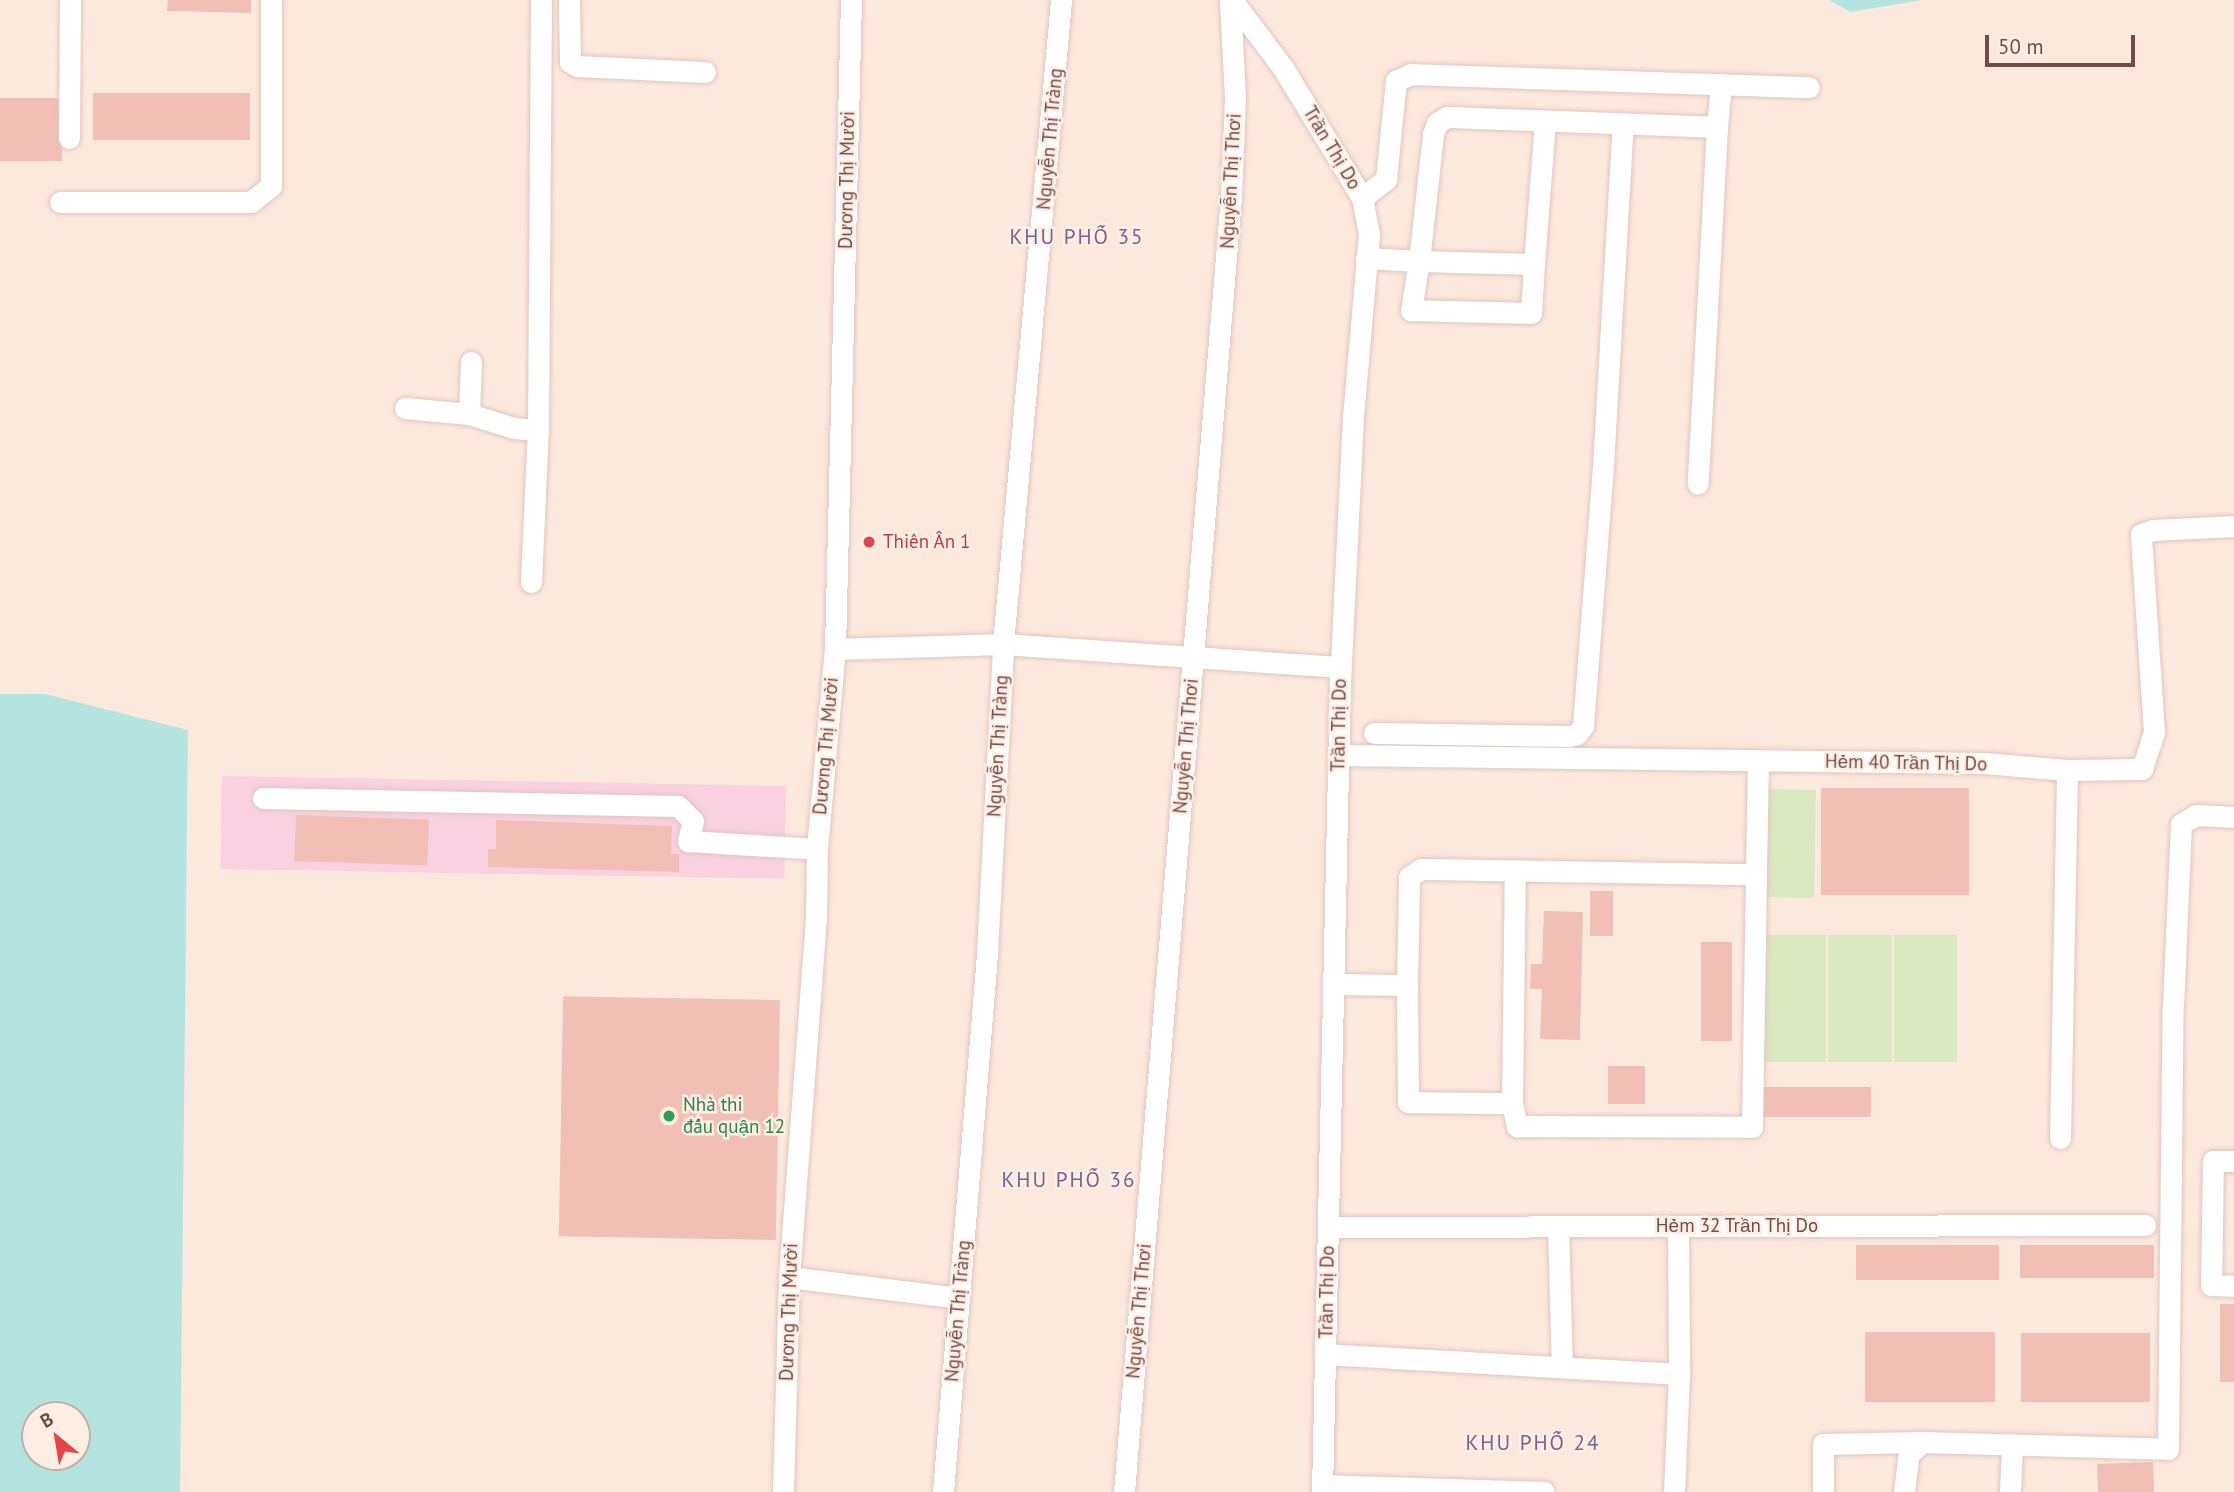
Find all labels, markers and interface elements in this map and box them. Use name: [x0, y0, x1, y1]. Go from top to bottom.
scale bar: [1989, 21, 2140, 65]
text: 50 m: [1998, 33, 2044, 60]
street label: Nguyễn Thị Tràng: [1032, 67, 1068, 211]
street label: Trần Thị Do: [1298, 102, 1366, 194]
street label: Dương Thị Mười: [834, 110, 860, 250]
street label: Nguyễn Thị Thơi: [1216, 112, 1246, 250]
district label: KHU PHỐ 35: [1011, 224, 1143, 250]
place label: Thiên Ân 1: [883, 531, 971, 553]
marker: Thiên Ân 1: [861, 534, 877, 550]
street label: Nguyễn Thị Tràng: [983, 674, 1013, 818]
street label: Dương Thị Mười: [809, 676, 843, 816]
street label: Nguyễn Thị Thơi: [1169, 677, 1203, 815]
street label: Trần Thị Do: [1327, 678, 1351, 772]
street label: Hẻm 40 Trần Thị Do: [1824, 750, 1988, 776]
place label: Nhà thi đấu quận 12: [683, 1094, 785, 1138]
marker: Nhà thi đấu quận 12: [661, 1108, 677, 1124]
district label: KHU PHỐ 36: [1003, 1167, 1135, 1193]
street label: Hẻm 32 Trần Thị Do: [1655, 1215, 1819, 1237]
street label: Nguyễn Thị Tràng: [940, 1239, 976, 1383]
street label: Dương Thị Mười: [775, 1242, 803, 1382]
street label: Nguyễn Thị Thơi: [1122, 1242, 1156, 1380]
street label: Trần Thị Do: [1315, 1245, 1339, 1339]
north arrow: [21, 1401, 91, 1471]
text: B: [36, 1406, 57, 1433]
district label: KHU PHỐ 24: [1467, 1430, 1599, 1456]

